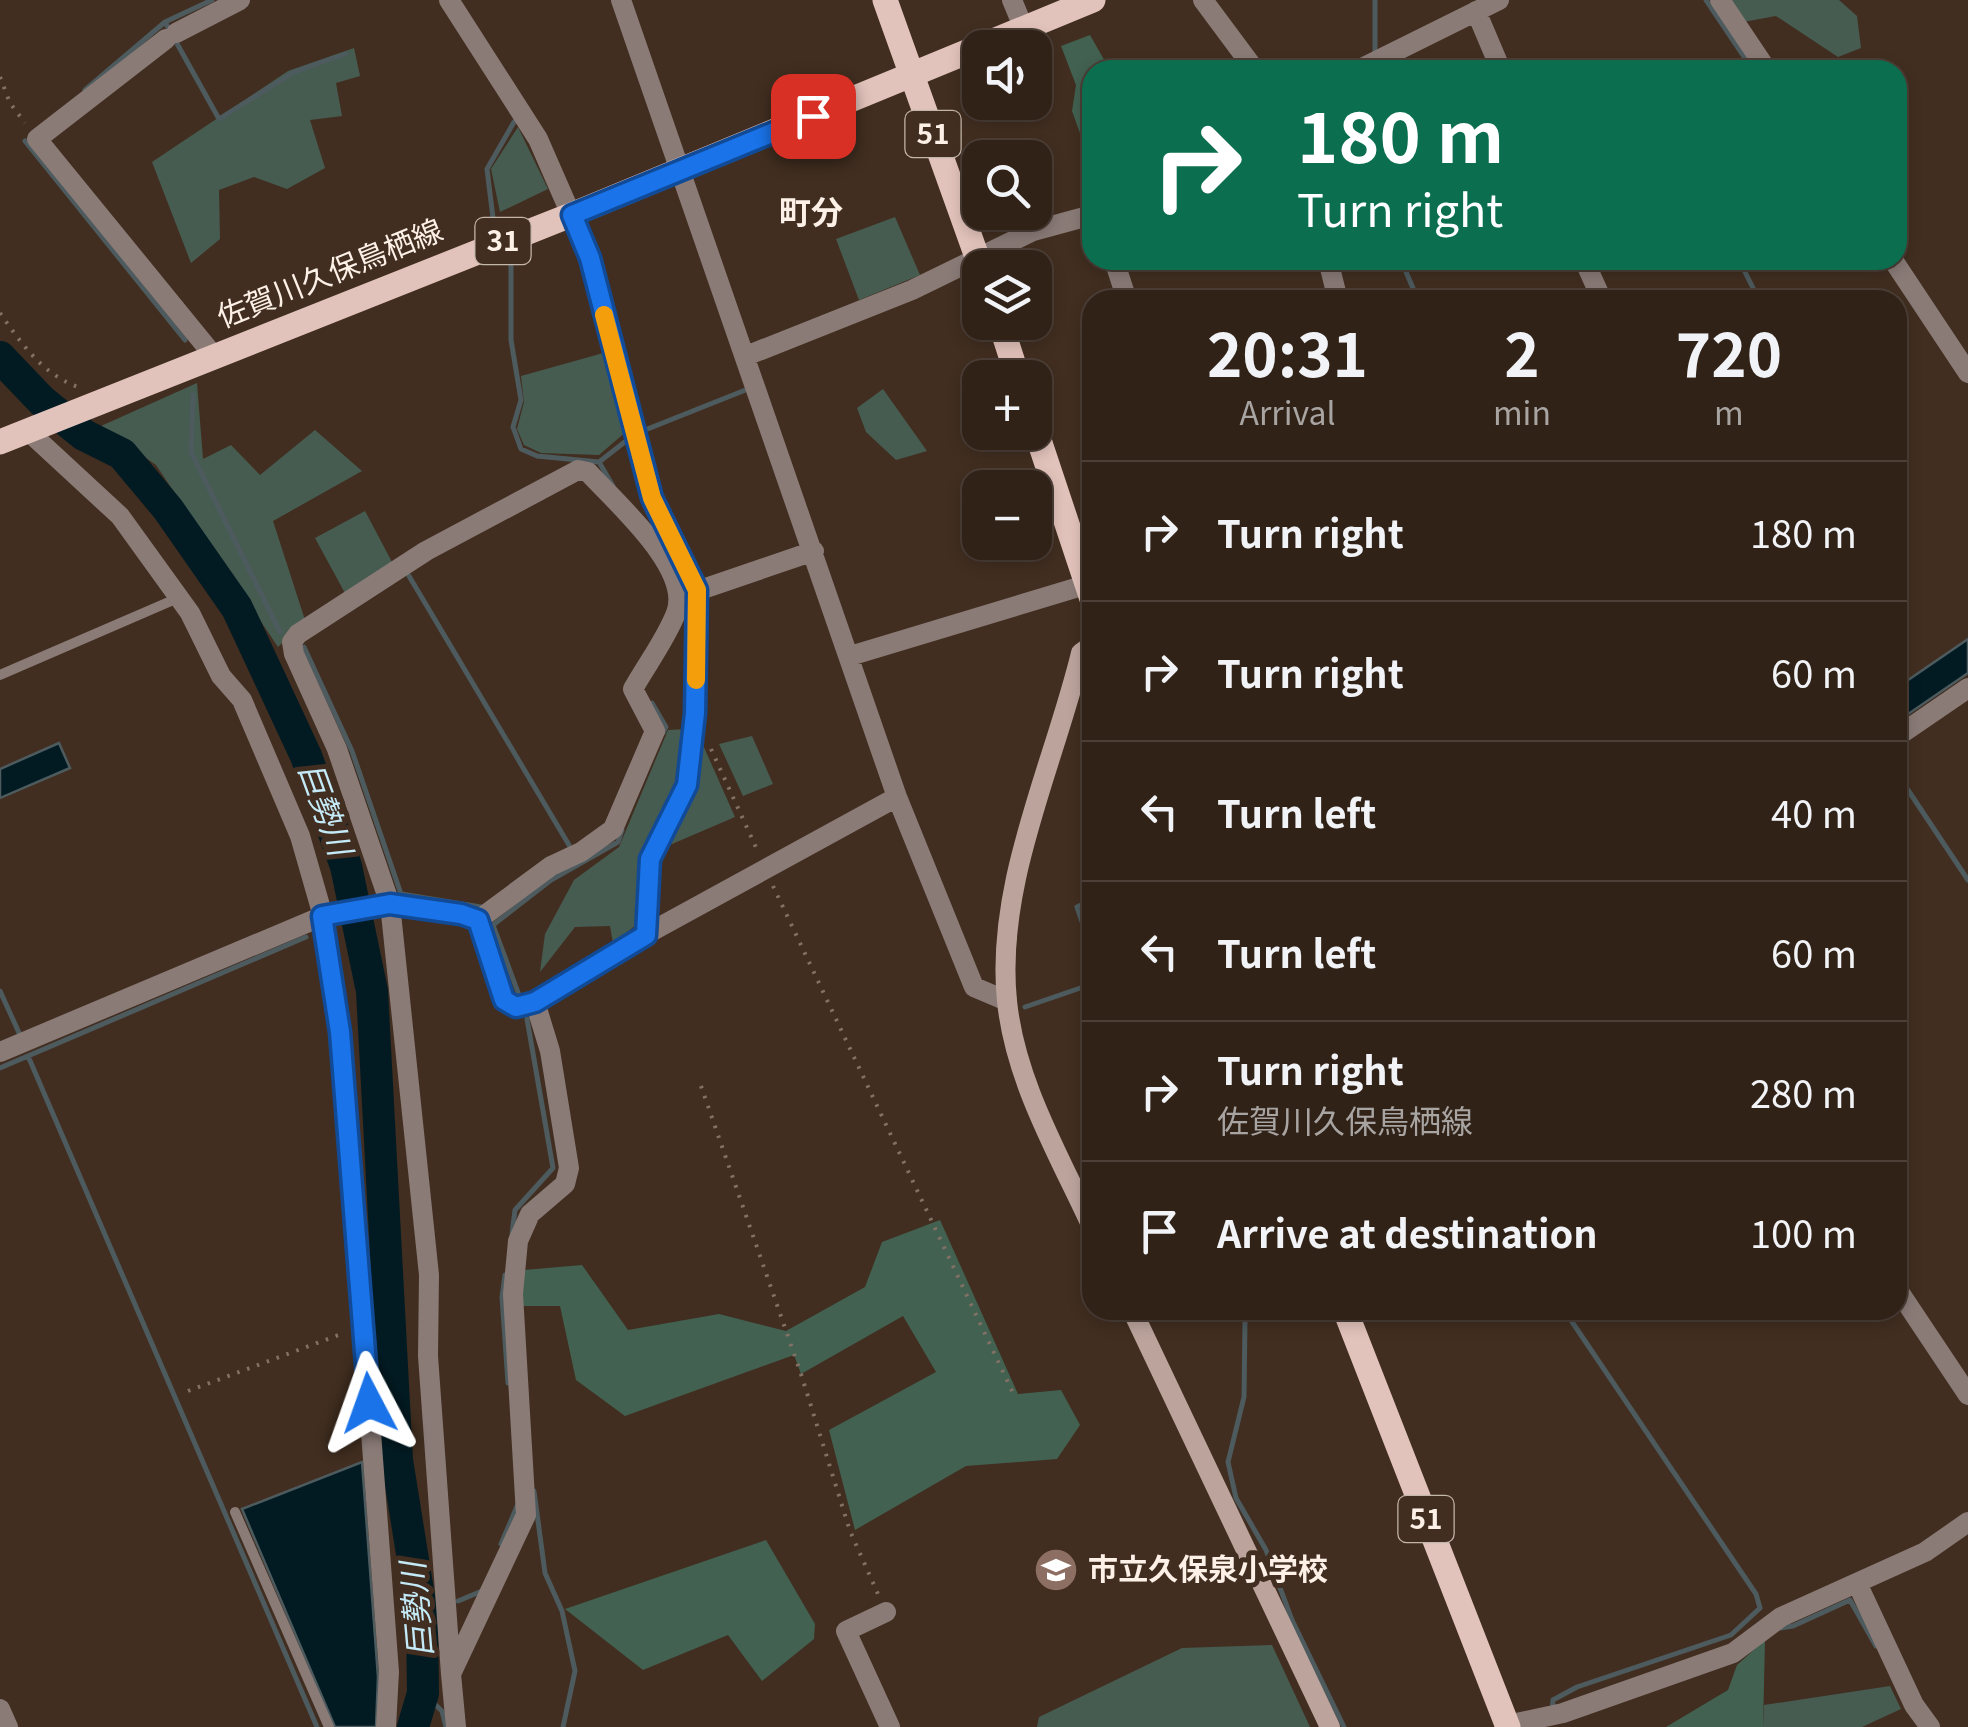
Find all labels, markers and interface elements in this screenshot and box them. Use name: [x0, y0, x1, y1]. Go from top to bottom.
map controls: [962, 30, 1052, 560]
button: sound: [962, 30, 1052, 120]
pin: [771, 74, 856, 159]
text: 180 m: [1297, 82, 1504, 183]
icon: arrive: [786, 89, 841, 144]
icon: right: [1132, 100, 1262, 230]
road number: 51: [906, 111, 960, 157]
button: search: [962, 140, 1052, 230]
text: Turn right: [1297, 175, 1503, 240]
district label: 町分: [779, 187, 843, 233]
street label: 佐賀川久保鳥栖線: [209, 206, 448, 337]
road number: 31: [476, 218, 530, 264]
button: layers: [962, 250, 1052, 340]
text: 20:31: [1207, 307, 1368, 394]
text: 2: [1504, 307, 1540, 394]
text: 720: [1676, 307, 1782, 394]
button: +: [962, 360, 1052, 450]
text: Arrival: [1239, 388, 1336, 434]
text: min: [1493, 388, 1551, 434]
text: m: [1714, 388, 1744, 434]
button: −: [962, 470, 1052, 560]
icon: right: [1132, 504, 1187, 559]
text: Turn right: [1217, 504, 1404, 559]
text: 180 m: [1750, 504, 1857, 559]
icon: right: [1132, 644, 1187, 699]
text: Turn right: [1217, 644, 1404, 699]
text: 60 m: [1771, 644, 1857, 699]
water label: 巨勢川: [290, 755, 367, 864]
icon: left: [1132, 784, 1187, 839]
text: Turn left: [1217, 784, 1376, 839]
text: 40 m: [1771, 784, 1857, 839]
icon: left: [1132, 924, 1187, 979]
text: Turn left: [1217, 924, 1376, 979]
text: 60 m: [1771, 924, 1857, 979]
text: Turn right: [1217, 1041, 1404, 1096]
icon: right: [1132, 1064, 1187, 1119]
text: 280 m: [1750, 1064, 1857, 1119]
text: 佐賀川久保鳥栖線: [1217, 1096, 1473, 1142]
icon: arrive: [1132, 1204, 1187, 1259]
text: Arrive at destination: [1217, 1204, 1598, 1259]
text: 100 m: [1750, 1204, 1857, 1259]
position arrow: [317, 1351, 421, 1455]
road number: 51: [1398, 1496, 1454, 1542]
place label: 市立久保泉小学校: [1088, 1545, 1328, 1589]
school or university icon: 市立久保泉小学校: [1033, 1547, 1079, 1593]
water label: 巨勢川: [387, 1557, 441, 1660]

